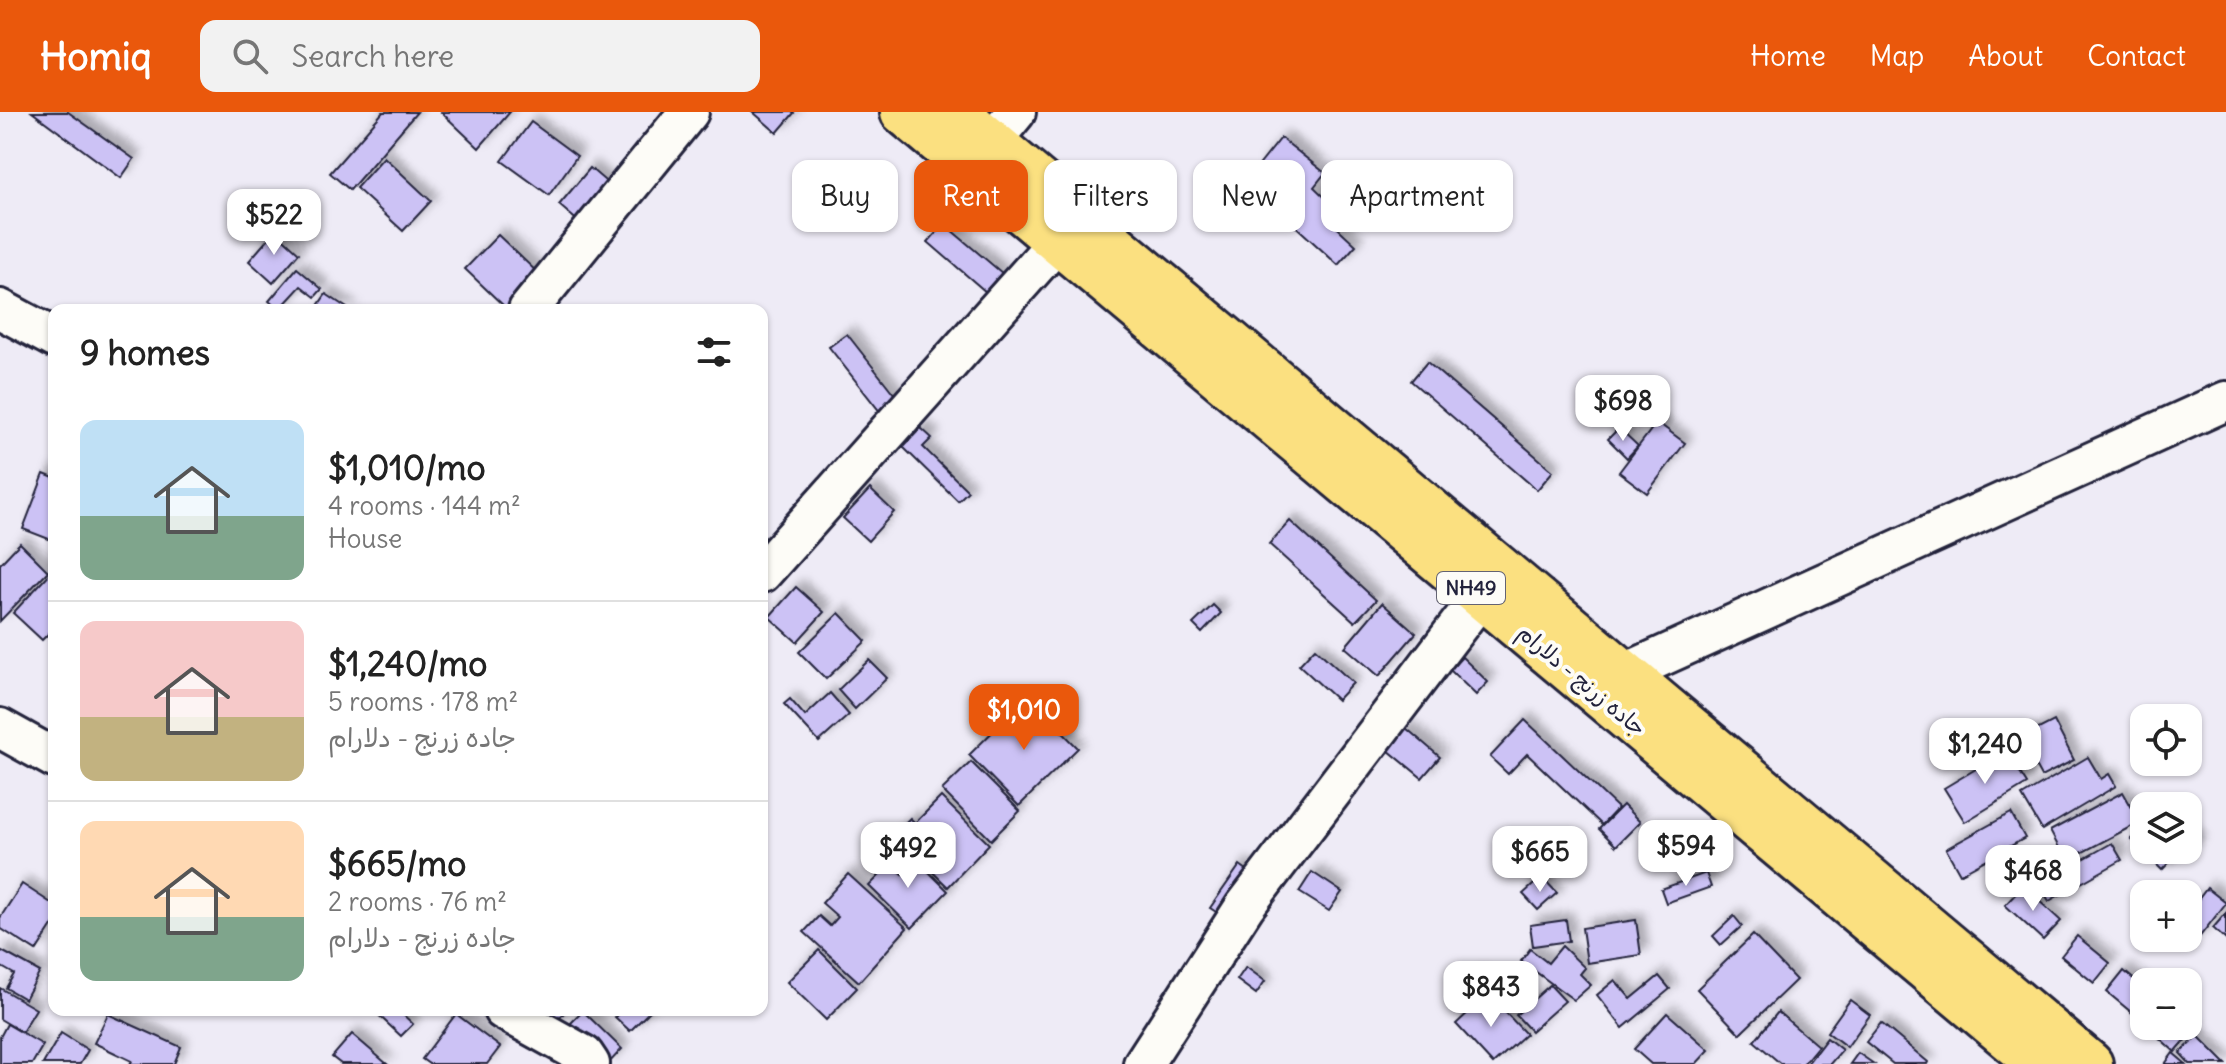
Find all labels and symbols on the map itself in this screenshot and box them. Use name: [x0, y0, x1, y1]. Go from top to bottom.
pin: $522: [227, 189, 321, 257]
pin: $698: [1576, 375, 1670, 443]
road number: NH49: [1437, 572, 1505, 604]
street label: جاده زرنج - دلارام: [1510, 618, 1652, 744]
pin: $1,010: [959, 684, 1089, 752]
pin: $1,240: [1920, 718, 2050, 786]
pin: $594: [1639, 820, 1733, 888]
pin: $492: [861, 822, 955, 890]
pin: $665: [1493, 826, 1587, 894]
pin: $468: [1986, 845, 2080, 913]
pin: $843: [1444, 961, 1538, 1029]

